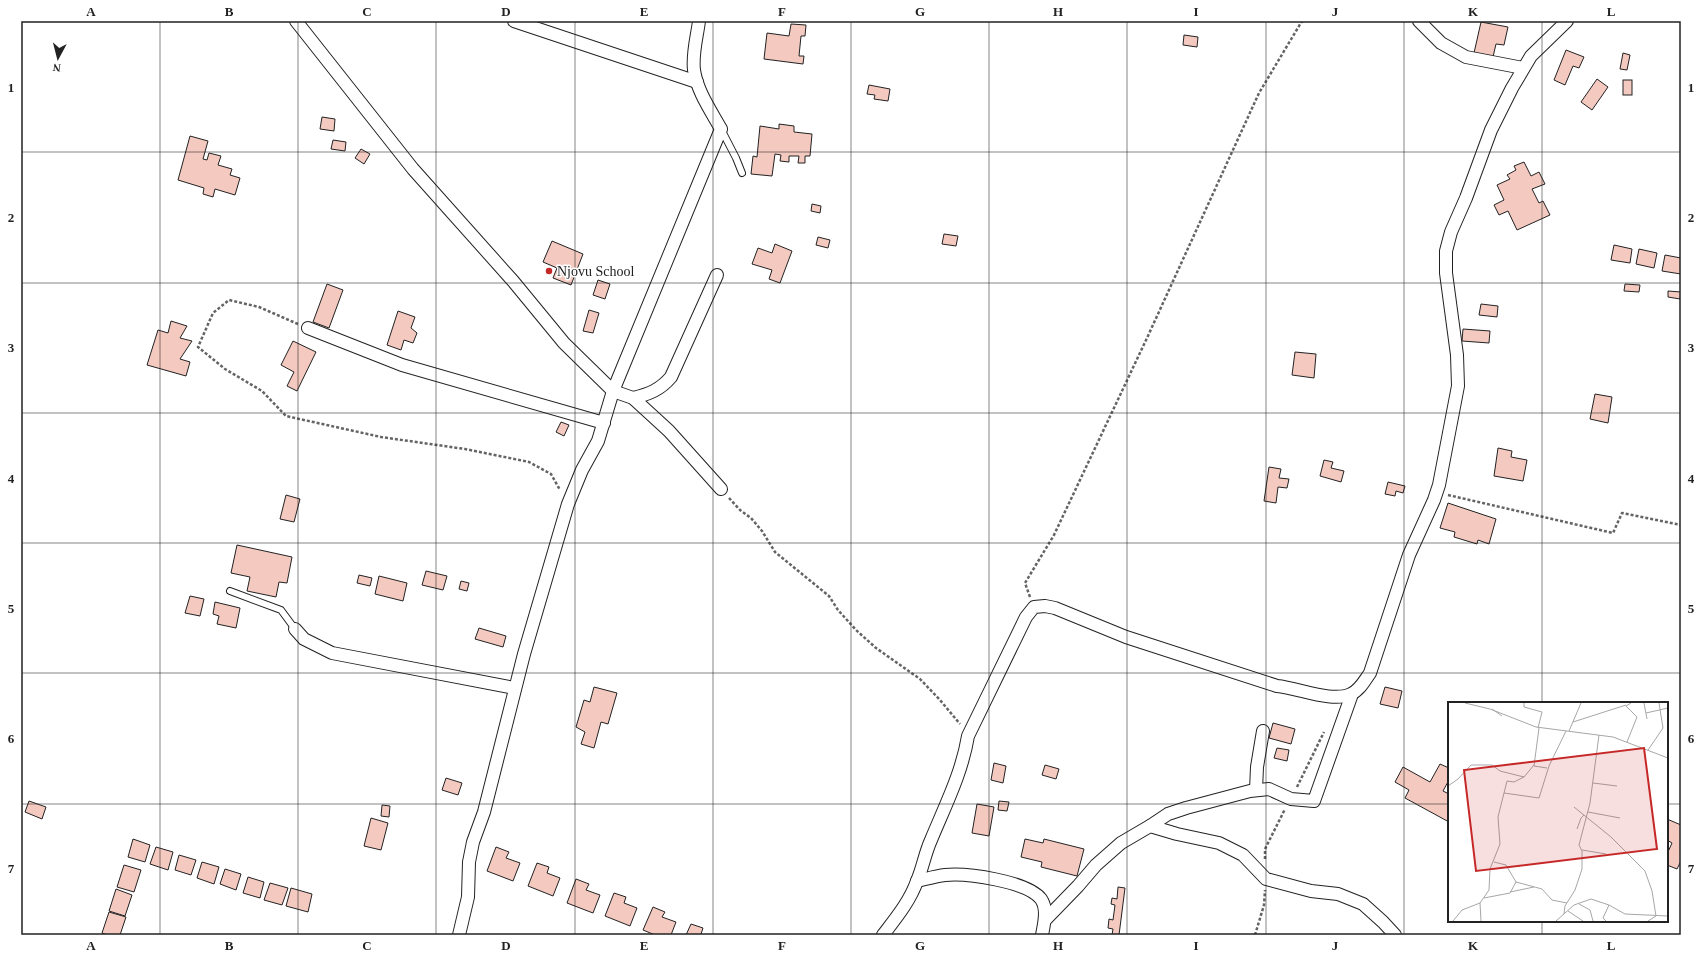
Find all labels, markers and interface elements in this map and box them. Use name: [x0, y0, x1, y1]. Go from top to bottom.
text: A: [86, 4, 96, 19]
text: B: [225, 4, 234, 19]
text: C: [362, 4, 372, 19]
text: D: [501, 4, 511, 19]
text: E: [640, 4, 648, 19]
text: F: [778, 4, 786, 19]
text: G: [915, 4, 925, 19]
text: H: [1053, 4, 1063, 19]
text: I: [1193, 4, 1199, 19]
text: J: [1332, 4, 1339, 19]
text: K: [1468, 4, 1479, 19]
text: L: [1607, 4, 1616, 19]
north arrow: [38, 38, 78, 78]
text: N: [52, 61, 61, 74]
text: 1: [8, 80, 14, 95]
text: 1: [1688, 80, 1694, 95]
text: 2: [8, 210, 14, 225]
text: 2: [1688, 210, 1694, 225]
place label: Njovu School: [557, 264, 635, 279]
marker: Njovu School: [544, 266, 554, 276]
text: 3: [8, 340, 15, 355]
text: 3: [1688, 340, 1695, 355]
text: 4: [8, 471, 15, 486]
text: 4: [1688, 471, 1695, 486]
text: 5: [8, 601, 15, 616]
text: 5: [1688, 601, 1695, 616]
inset map: [1448, 702, 1668, 922]
text: 6: [8, 731, 15, 746]
text: 6: [1688, 731, 1695, 746]
text: 7: [8, 861, 15, 876]
text: 7: [1688, 861, 1695, 876]
text: A: [86, 938, 96, 953]
text: B: [225, 938, 234, 953]
text: C: [362, 938, 372, 953]
text: D: [501, 938, 511, 953]
text: E: [640, 938, 648, 953]
text: F: [778, 938, 786, 953]
text: G: [915, 938, 925, 953]
text: H: [1053, 938, 1063, 953]
text: I: [1193, 938, 1199, 953]
text: J: [1332, 938, 1339, 953]
text: K: [1468, 938, 1479, 953]
text: L: [1607, 938, 1616, 953]

